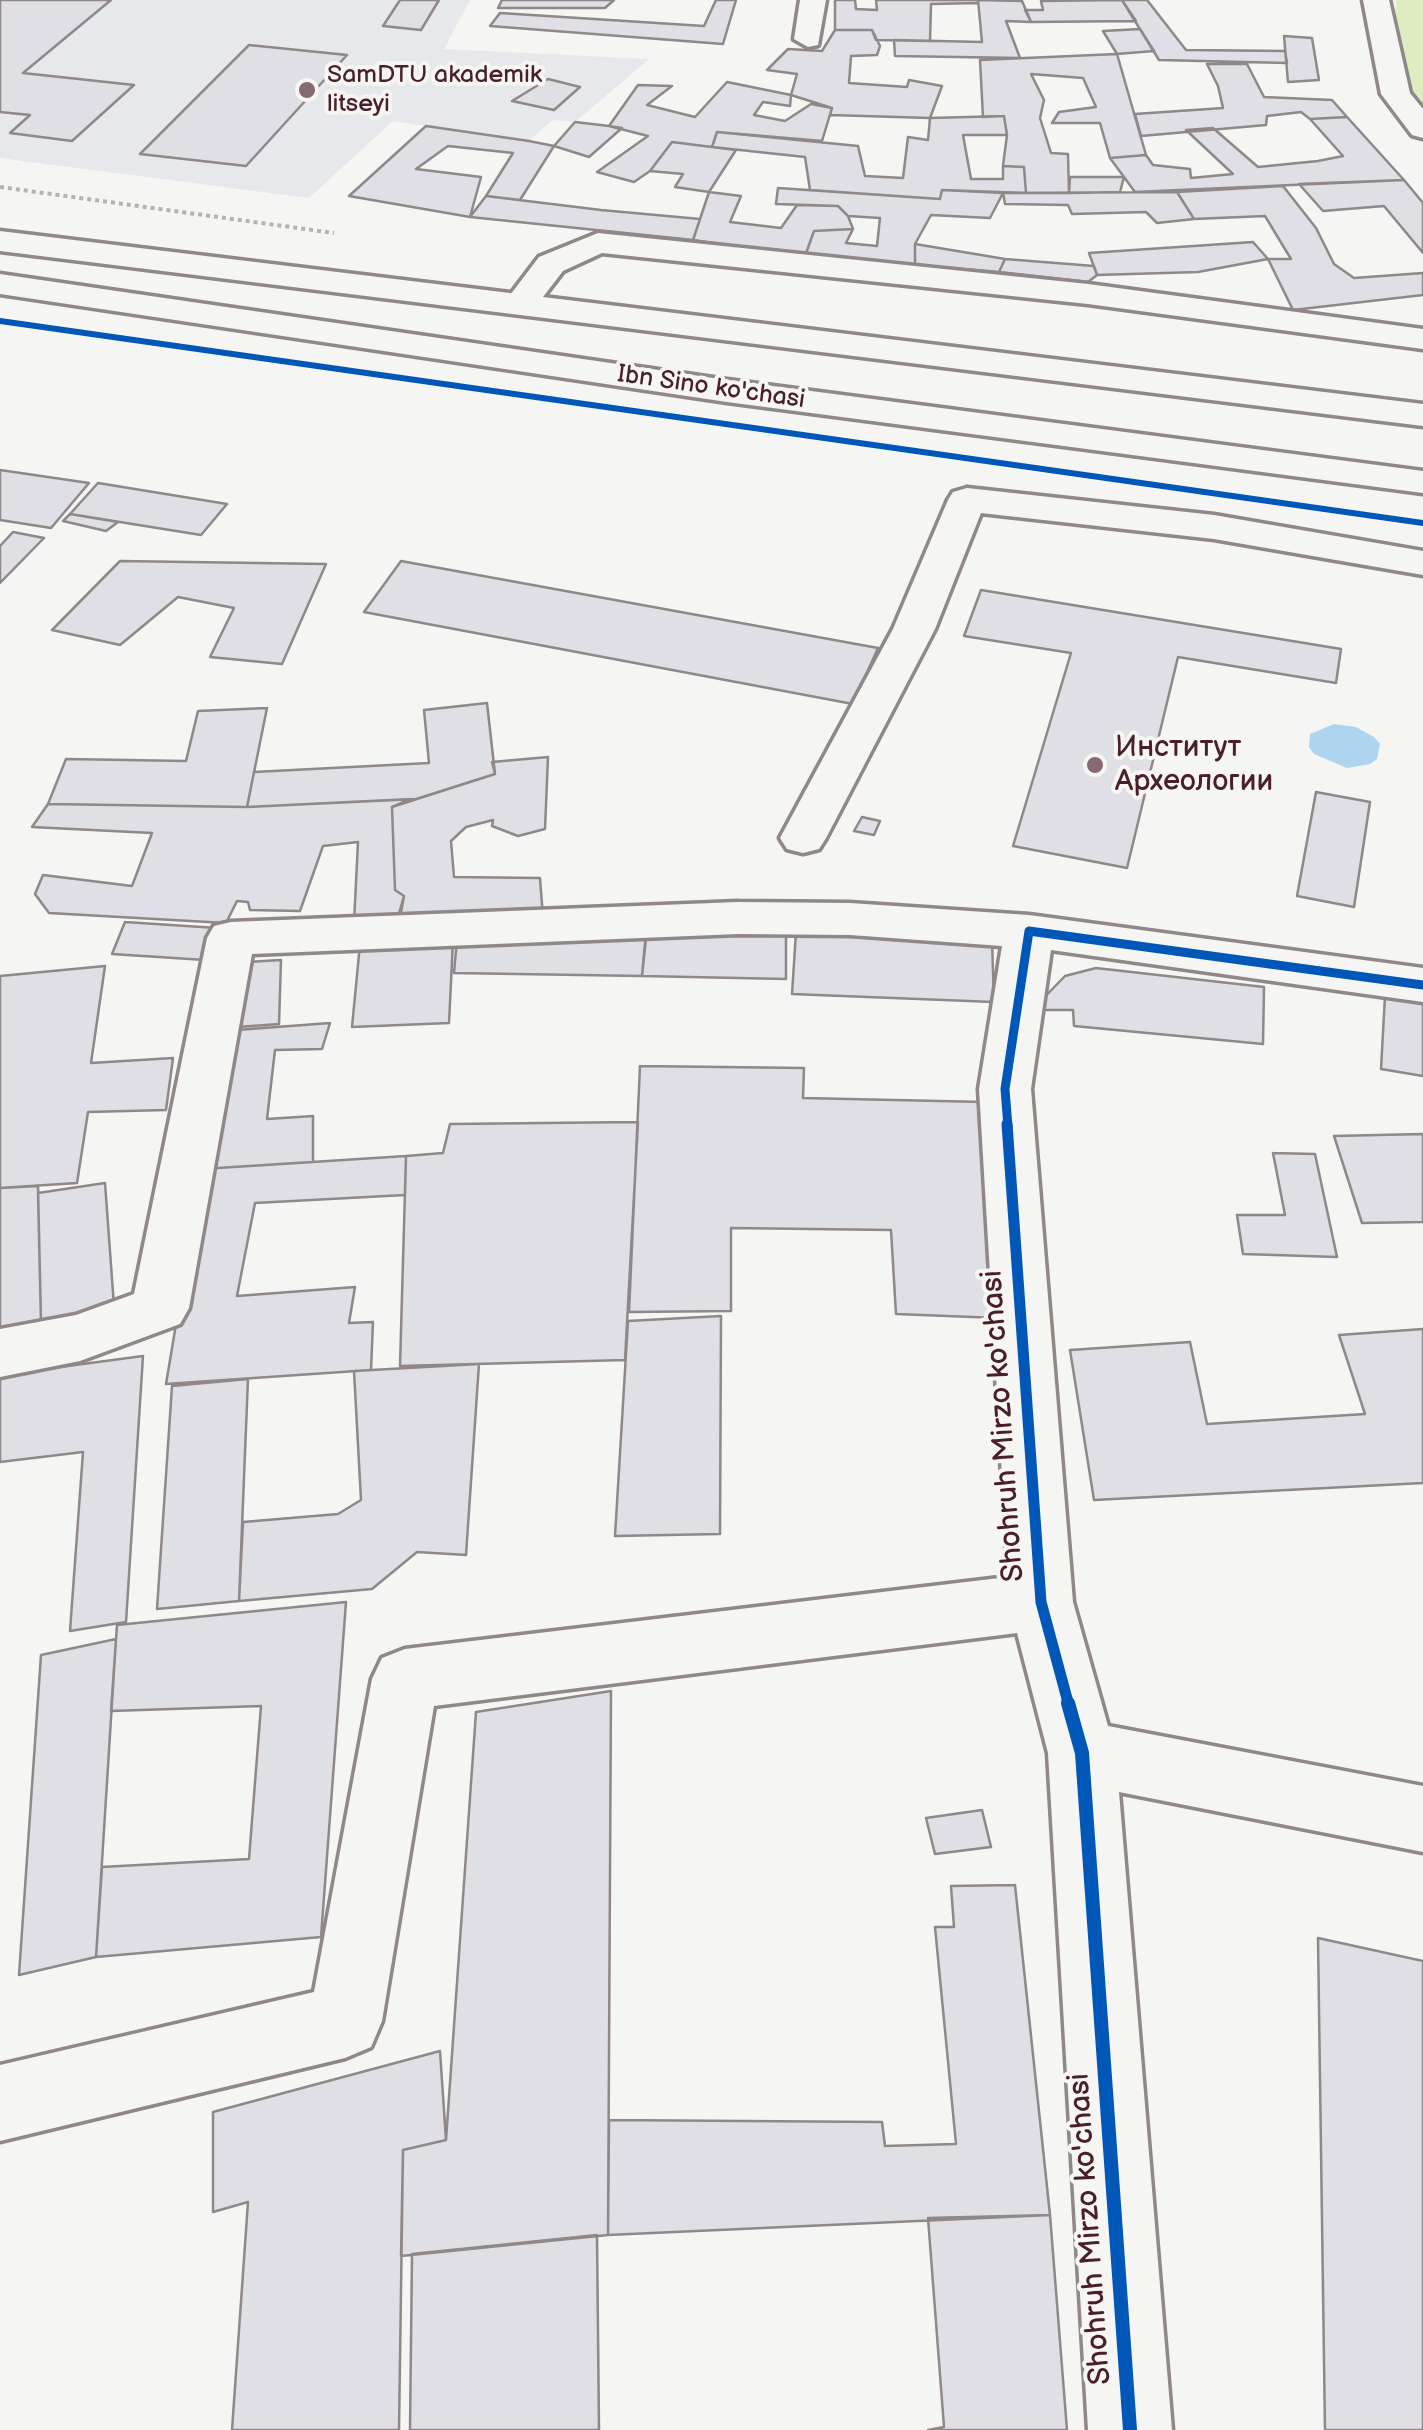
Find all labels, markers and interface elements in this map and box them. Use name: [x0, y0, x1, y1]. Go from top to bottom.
place label: SamDTU akademik litseyi: [327, 61, 542, 120]
marker: SamDTU akademik litseyi: [296, 79, 318, 101]
street label: Ibn Sino ko'chasi: [615, 360, 807, 416]
place label: Институт Археологии: [1115, 730, 1273, 800]
marker: Институт Археологии: [1084, 754, 1106, 776]
street label: Shohruh Mirzo ko'chasi: [975, 1269, 1033, 1583]
street label: Shohruh Mirzo ko'chasi: [1062, 2072, 1120, 2386]

